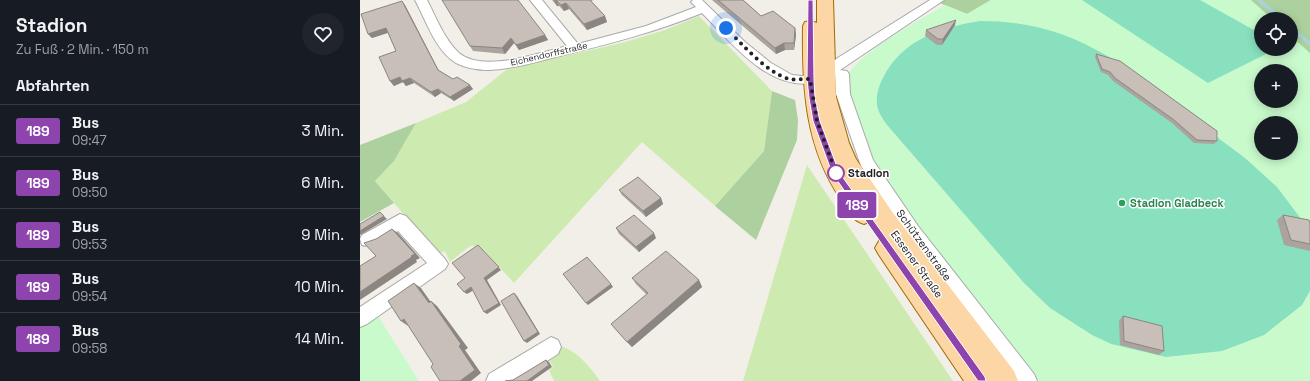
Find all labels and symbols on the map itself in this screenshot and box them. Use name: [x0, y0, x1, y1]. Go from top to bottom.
your location: [716, 18, 736, 38]
street label: Eichendorffstraße: [509, 39, 589, 69]
marker: Stadion: [827, 164, 845, 182]
place label: Stadion: [848, 166, 890, 180]
line badge: 189: [834, 192, 880, 218]
place label: Stadion Gladbeck: [1130, 196, 1224, 210]
marker: Stadion Gladbeck: [1117, 198, 1127, 208]
street label: Schützenstraße: [893, 207, 955, 283]
street label: Essener Straße: [888, 228, 946, 300]

